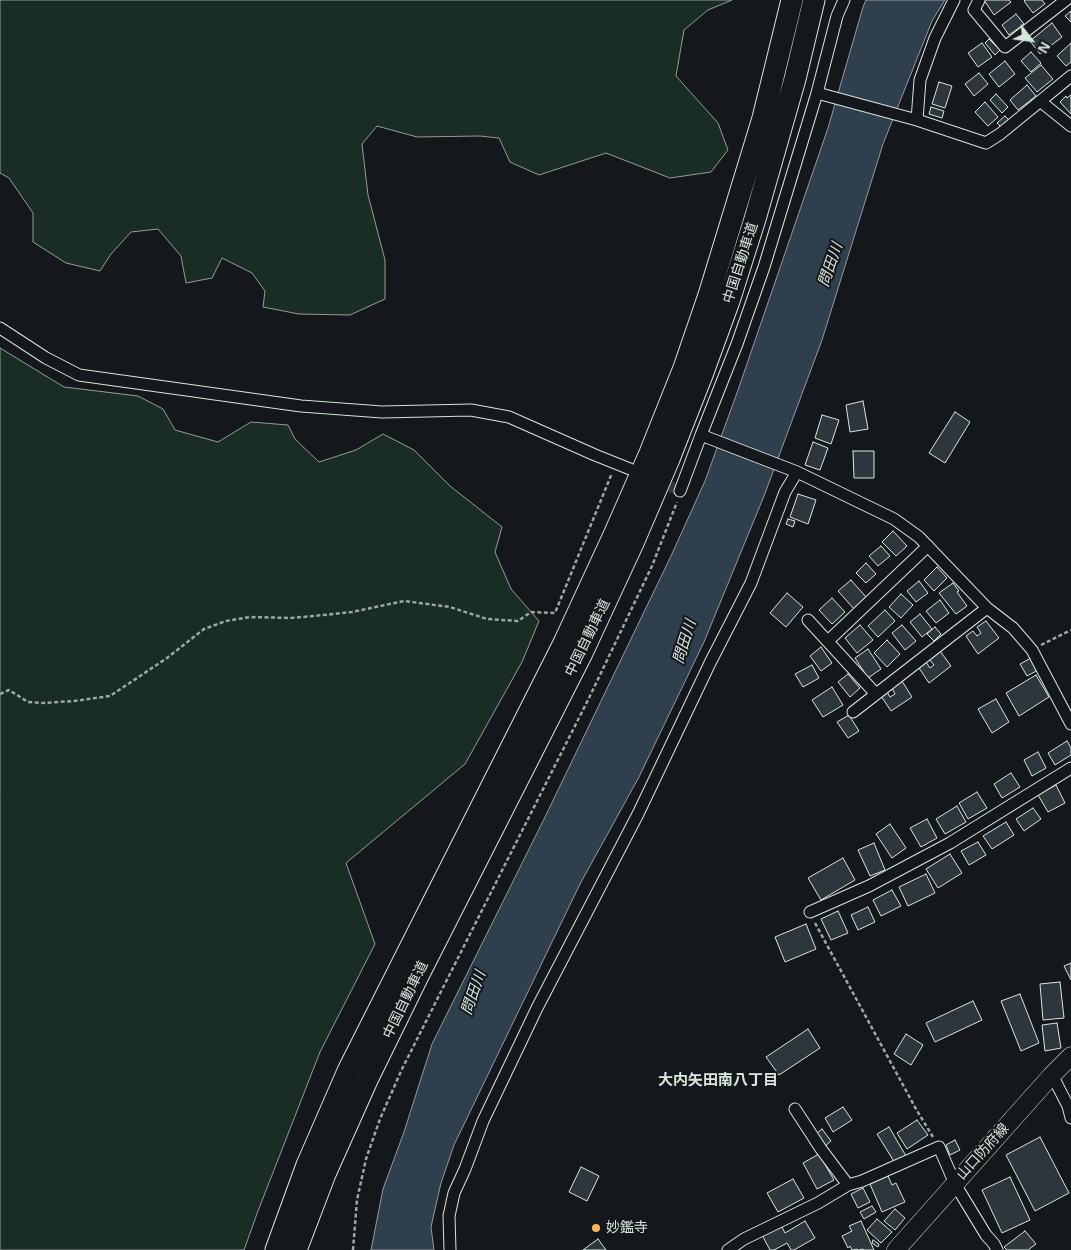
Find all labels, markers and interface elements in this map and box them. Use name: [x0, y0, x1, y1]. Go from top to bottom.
north arrow: [1006, 15, 1056, 65]
text: N: [1035, 39, 1053, 56]
street label: 中国自動車道: [720, 220, 762, 306]
water label: 問田川: [815, 241, 847, 289]
street label: 中国自動車道: [562, 597, 614, 679]
water label: 問田川: [670, 618, 700, 666]
street label: 中国自動車道: [380, 959, 432, 1041]
water label: 問田川: [458, 969, 490, 1017]
district label: 大内矢田南八丁目: [658, 1072, 778, 1090]
street label: 山口防府線: [953, 1120, 1013, 1184]
place label: 妙鑑寺: [606, 1220, 648, 1236]
marker: 妙鑑寺: [590, 1222, 602, 1234]

